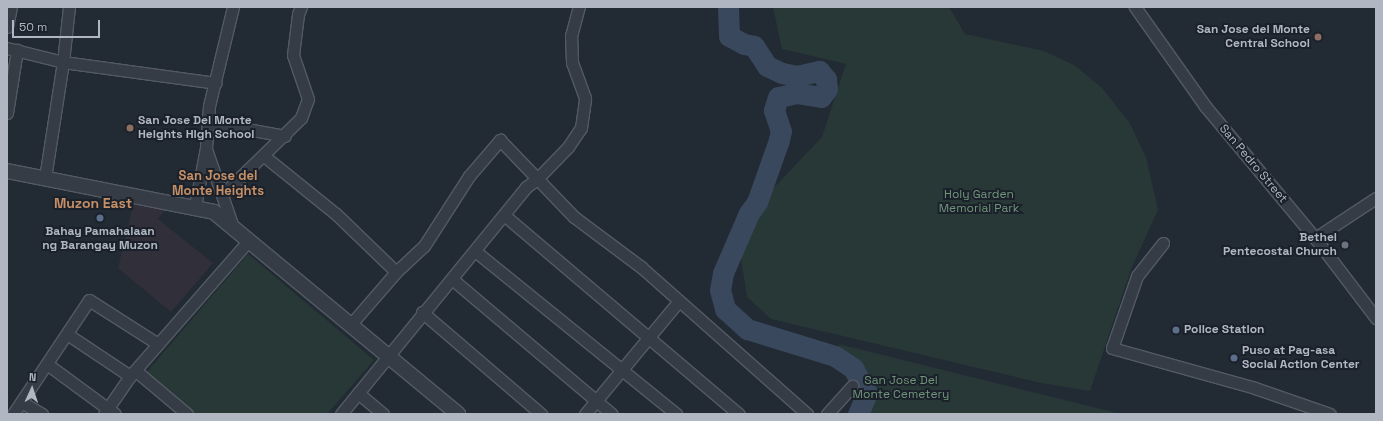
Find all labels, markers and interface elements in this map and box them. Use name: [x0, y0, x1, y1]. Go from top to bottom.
scale bar: [14, 12, 102, 38]
text: 50 m: [19, 19, 47, 35]
place label: San Jose del Monte Central School: [1197, 23, 1310, 51]
marker: San Jose del Monte Central School: [1313, 32, 1323, 42]
place label: San Jose Del Monte Heights High School: [138, 114, 254, 142]
street label: San Pedro Street: [1216, 122, 1290, 206]
marker: San Jose Del Monte Heights High School: [125, 123, 135, 133]
district label: San Jose del Monte Heights: [172, 169, 264, 200]
park label: Holy Garden Memorial Park: [939, 188, 1019, 216]
district label: Muzon East: [54, 195, 132, 211]
marker: Bahay Pamahalaan ng Barangay Muzon: [95, 213, 105, 223]
place label: Bahay Pamahalaan ng Barangay Muzon: [42, 225, 158, 253]
place label: Bethel Pentecostal Church: [1223, 231, 1337, 259]
marker: Bethel Pentecostal Church: [1340, 240, 1350, 250]
place label: Police Station: [1184, 323, 1264, 337]
marker: Police Station: [1171, 325, 1181, 335]
place label: Puso at Pag-asa Social Action Center: [1242, 344, 1360, 372]
marker: Puso at Pag-asa Social Action Center: [1229, 353, 1239, 363]
north arrow: [12, 369, 52, 409]
text: N: [29, 370, 37, 384]
park label: San Jose Del Monte Cemetery: [853, 374, 949, 402]

